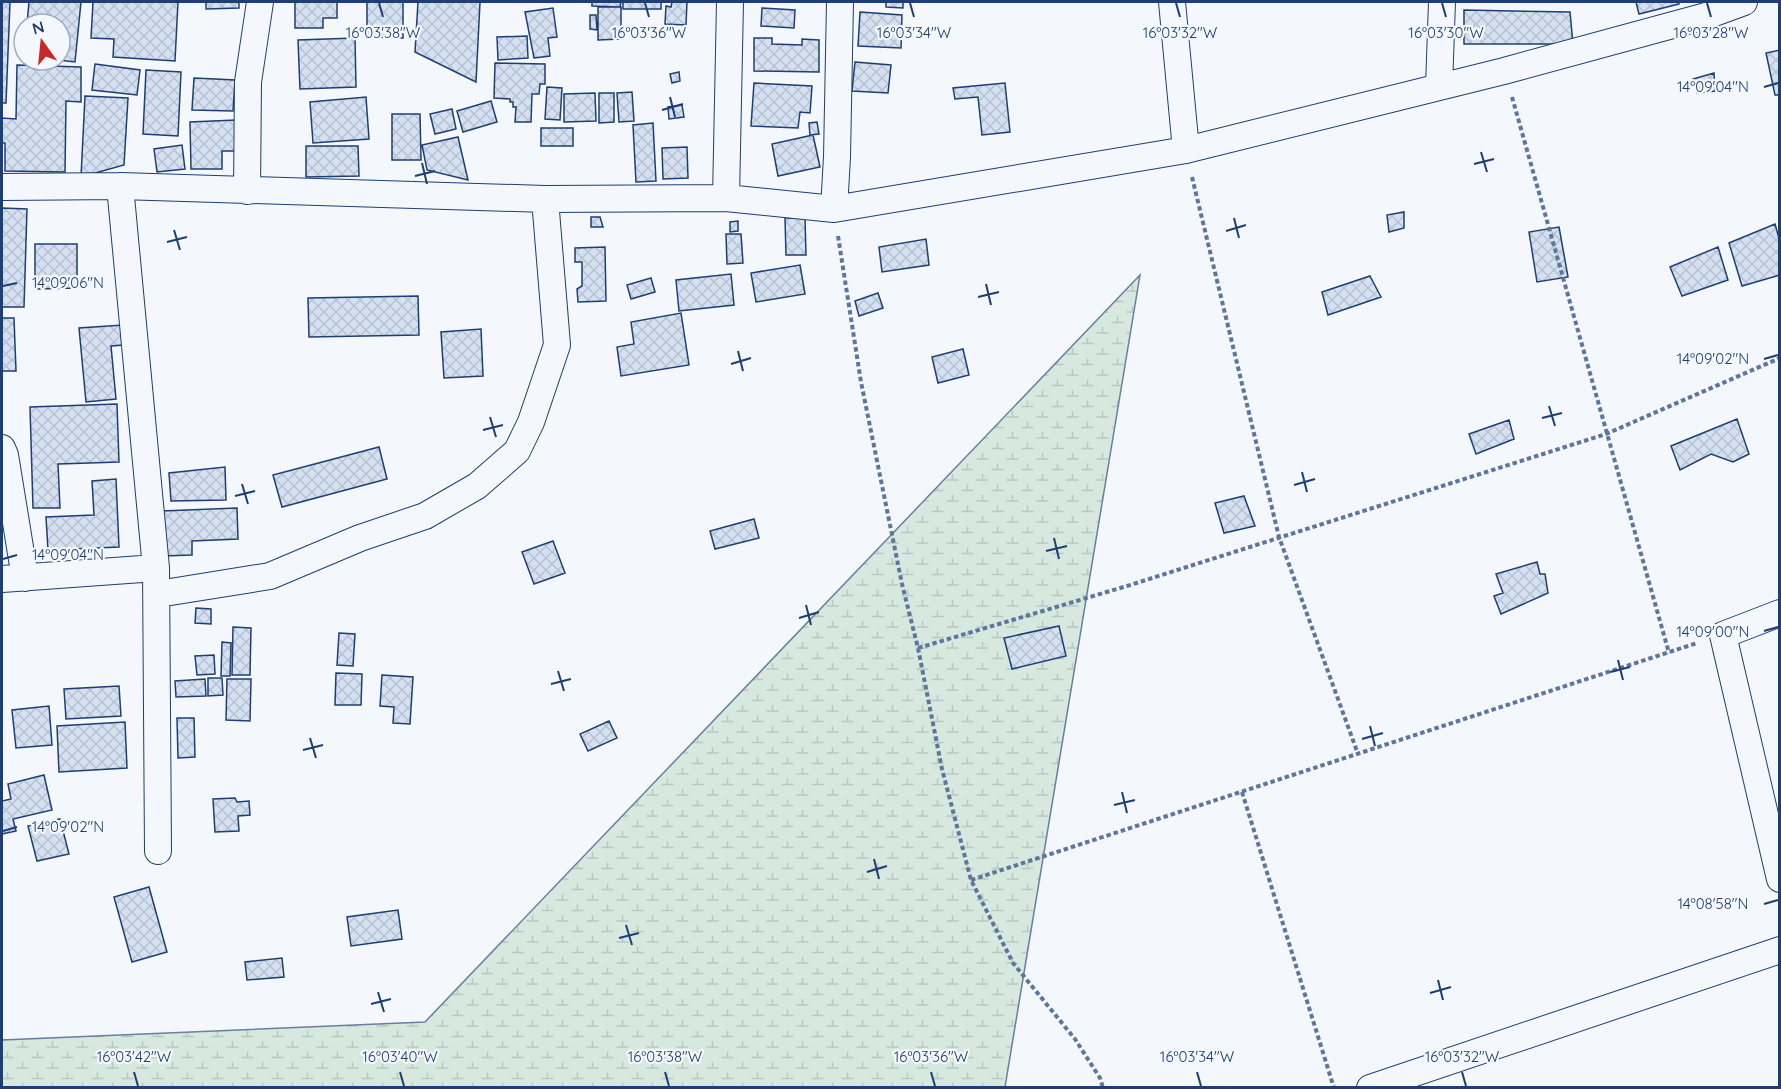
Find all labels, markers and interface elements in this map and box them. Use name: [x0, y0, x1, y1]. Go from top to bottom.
north arrow: [12, 12, 72, 72]
text: N: [30, 16, 46, 39]
text: 16°03'38"W: [346, 23, 421, 42]
text: 16°03'36"W: [612, 23, 687, 42]
text: 16°03'34"W: [877, 23, 952, 42]
text: 16°03'32"W: [1143, 23, 1218, 42]
text: 16°03'30"W: [1408, 23, 1484, 42]
text: 16°03'28"W: [1674, 23, 1749, 42]
text: 14°09'04"N: [1677, 77, 1749, 96]
text: 14°09'06"N: [32, 273, 104, 292]
text: 14°09'02"N: [1677, 349, 1749, 368]
text: 14°09'04"N: [32, 545, 104, 564]
text: 14°09'00"N: [1677, 622, 1749, 641]
text: 14°09'02"N: [32, 817, 104, 836]
text: 14°08'58"N: [1677, 894, 1749, 913]
text: 16°03'42"W: [97, 1047, 172, 1066]
text: 16°03'40"W: [362, 1047, 438, 1066]
text: 16°03'38"W: [628, 1047, 703, 1066]
text: 16°03'36"W: [894, 1047, 969, 1066]
text: 16°03'34"W: [1160, 1047, 1235, 1066]
text: 16°03'32"W: [1425, 1047, 1500, 1066]

